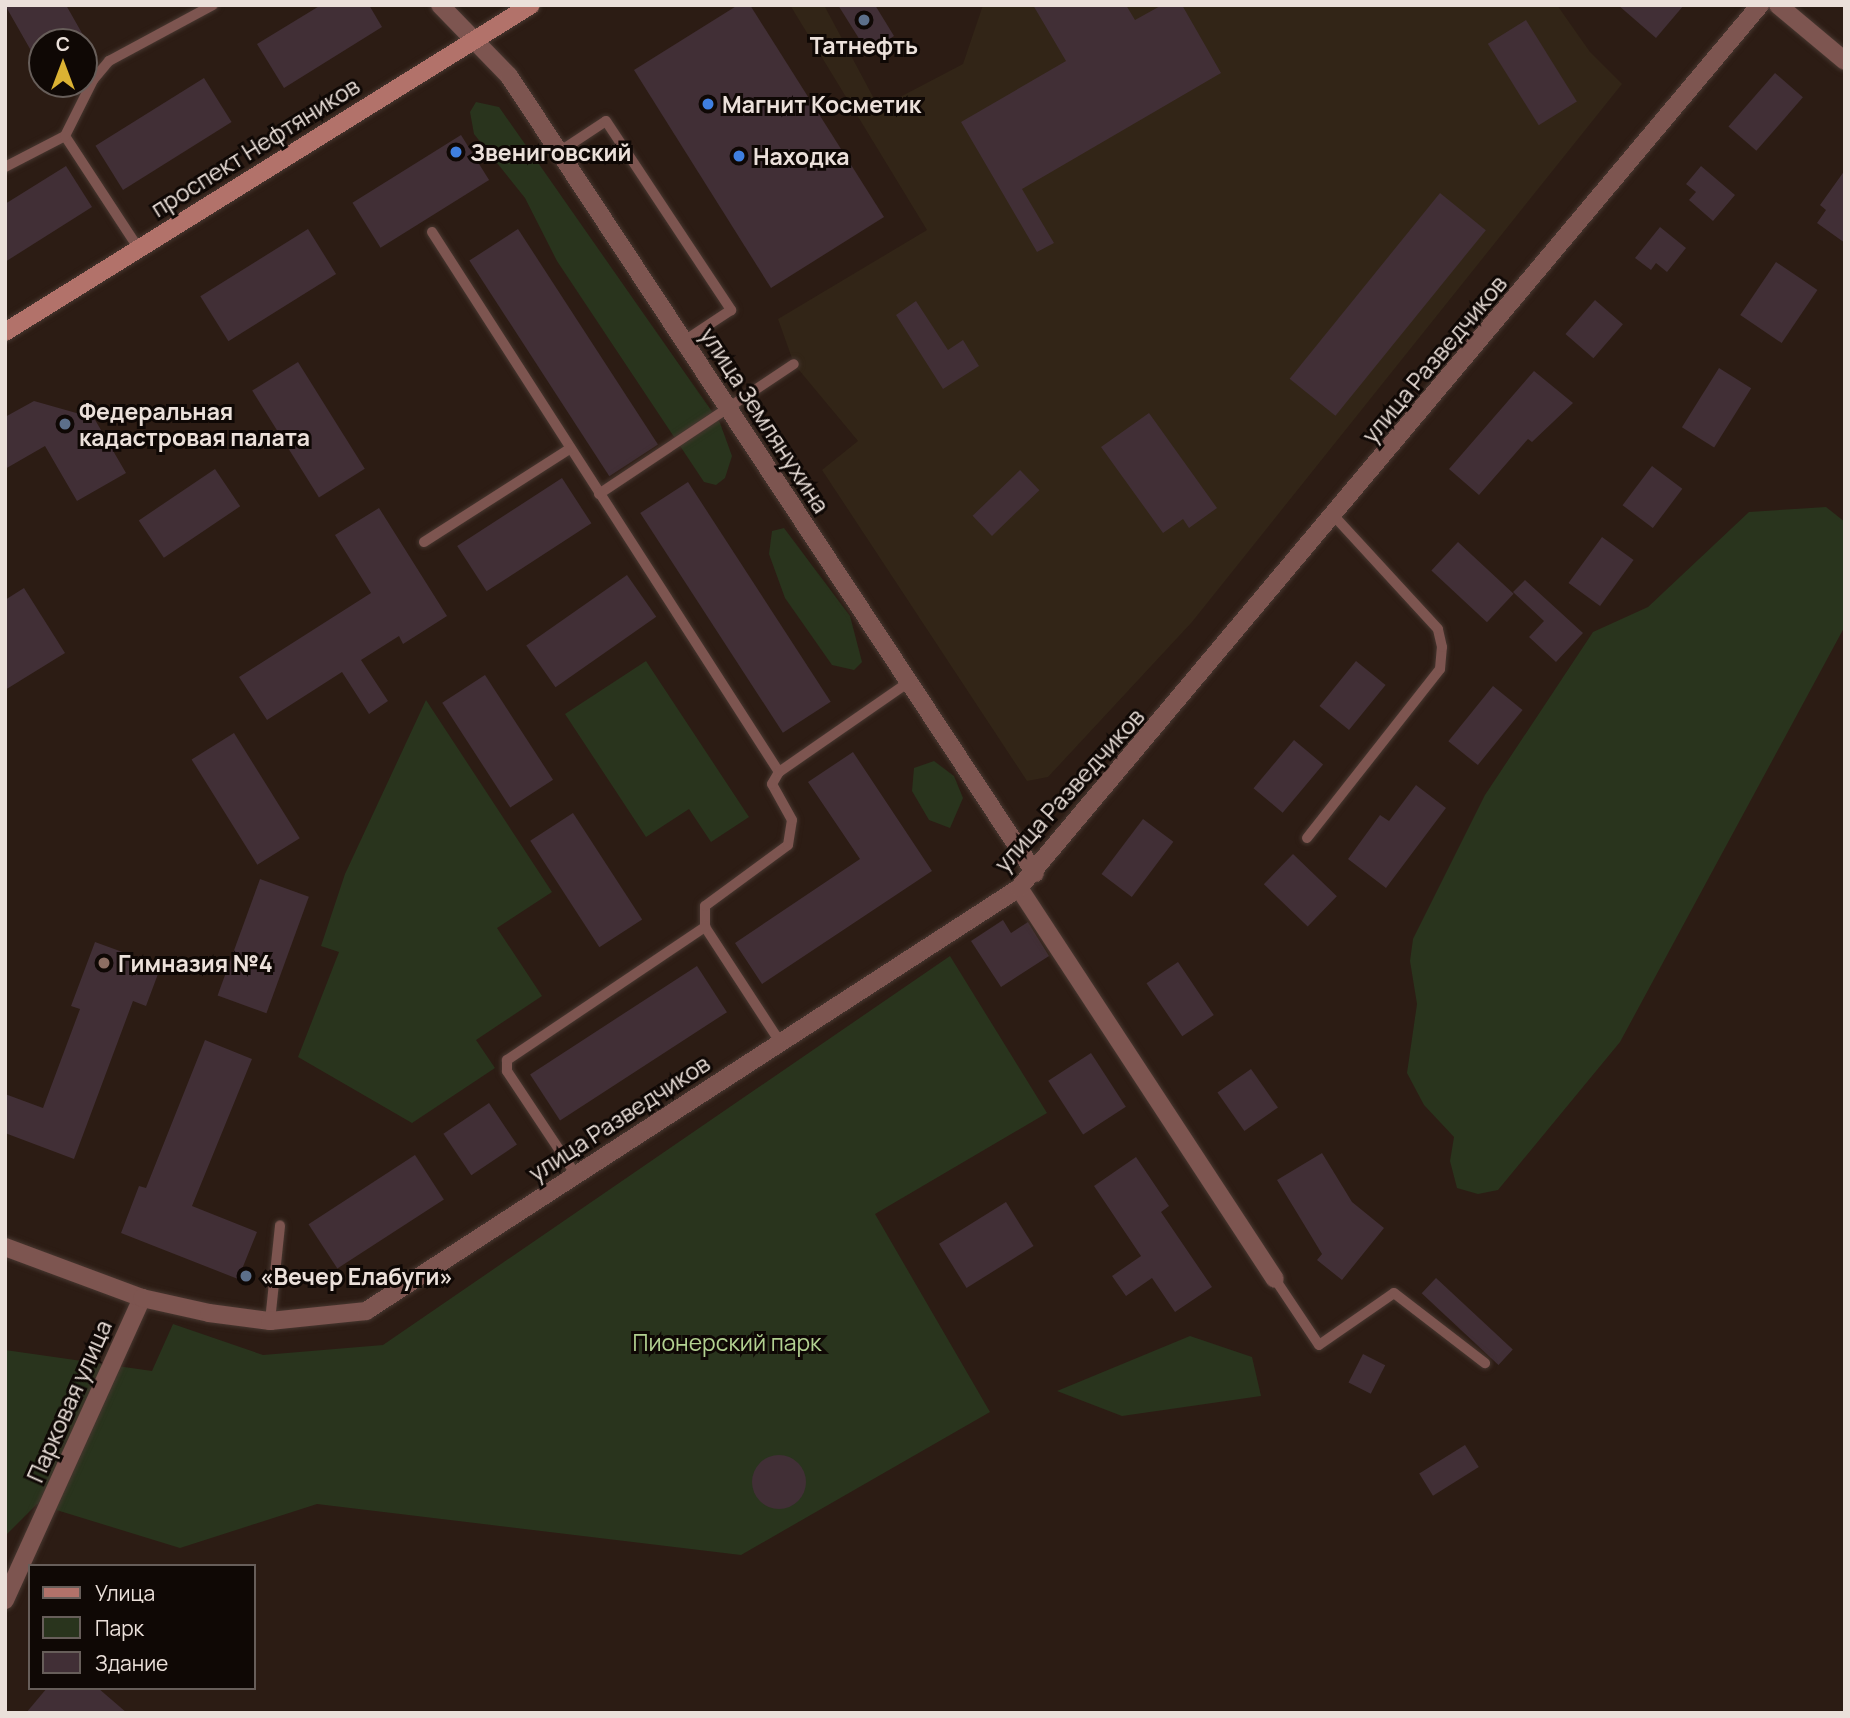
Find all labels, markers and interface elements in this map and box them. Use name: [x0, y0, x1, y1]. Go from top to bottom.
marker: Татнефть: [856, 12, 872, 28]
north arrow: [28, 28, 98, 98]
text: С: [56, 31, 70, 57]
place label: Татнефть: [810, 31, 918, 59]
street label: проспект Нефтяников: [146, 72, 364, 222]
place label: Магнит Косметик: [722, 90, 921, 118]
marker: Магнит Косметик: [700, 96, 716, 112]
place label: Звениговский: [470, 138, 631, 166]
place label: Находка: [753, 142, 850, 170]
marker: Звениговский: [448, 144, 464, 160]
marker: Находка: [731, 148, 747, 164]
street label: улица Разведчиков: [1356, 270, 1512, 448]
street label: улица Землянухина: [695, 322, 835, 518]
place label: Федеральная кадастровая палата: [79, 397, 310, 451]
marker: Федеральная кадастровая палата: [57, 416, 73, 432]
street label: улица Разведчиков: [988, 703, 1150, 877]
place label: Гимназия №4: [118, 949, 273, 977]
marker: Гимназия №4: [96, 955, 112, 971]
street label: улица Разведчиков: [523, 1049, 715, 1187]
place label: «Вечер Елабуги»: [260, 1262, 453, 1290]
marker: «Вечер Елабуги»: [238, 1268, 254, 1284]
street label: Парковая улица: [21, 1316, 117, 1486]
park label: Пионерский парк: [632, 1328, 822, 1356]
legend: [28, 1564, 256, 1690]
text: Улица: [95, 1579, 155, 1607]
text: Парк: [95, 1614, 144, 1642]
text: Здание: [95, 1649, 168, 1677]

